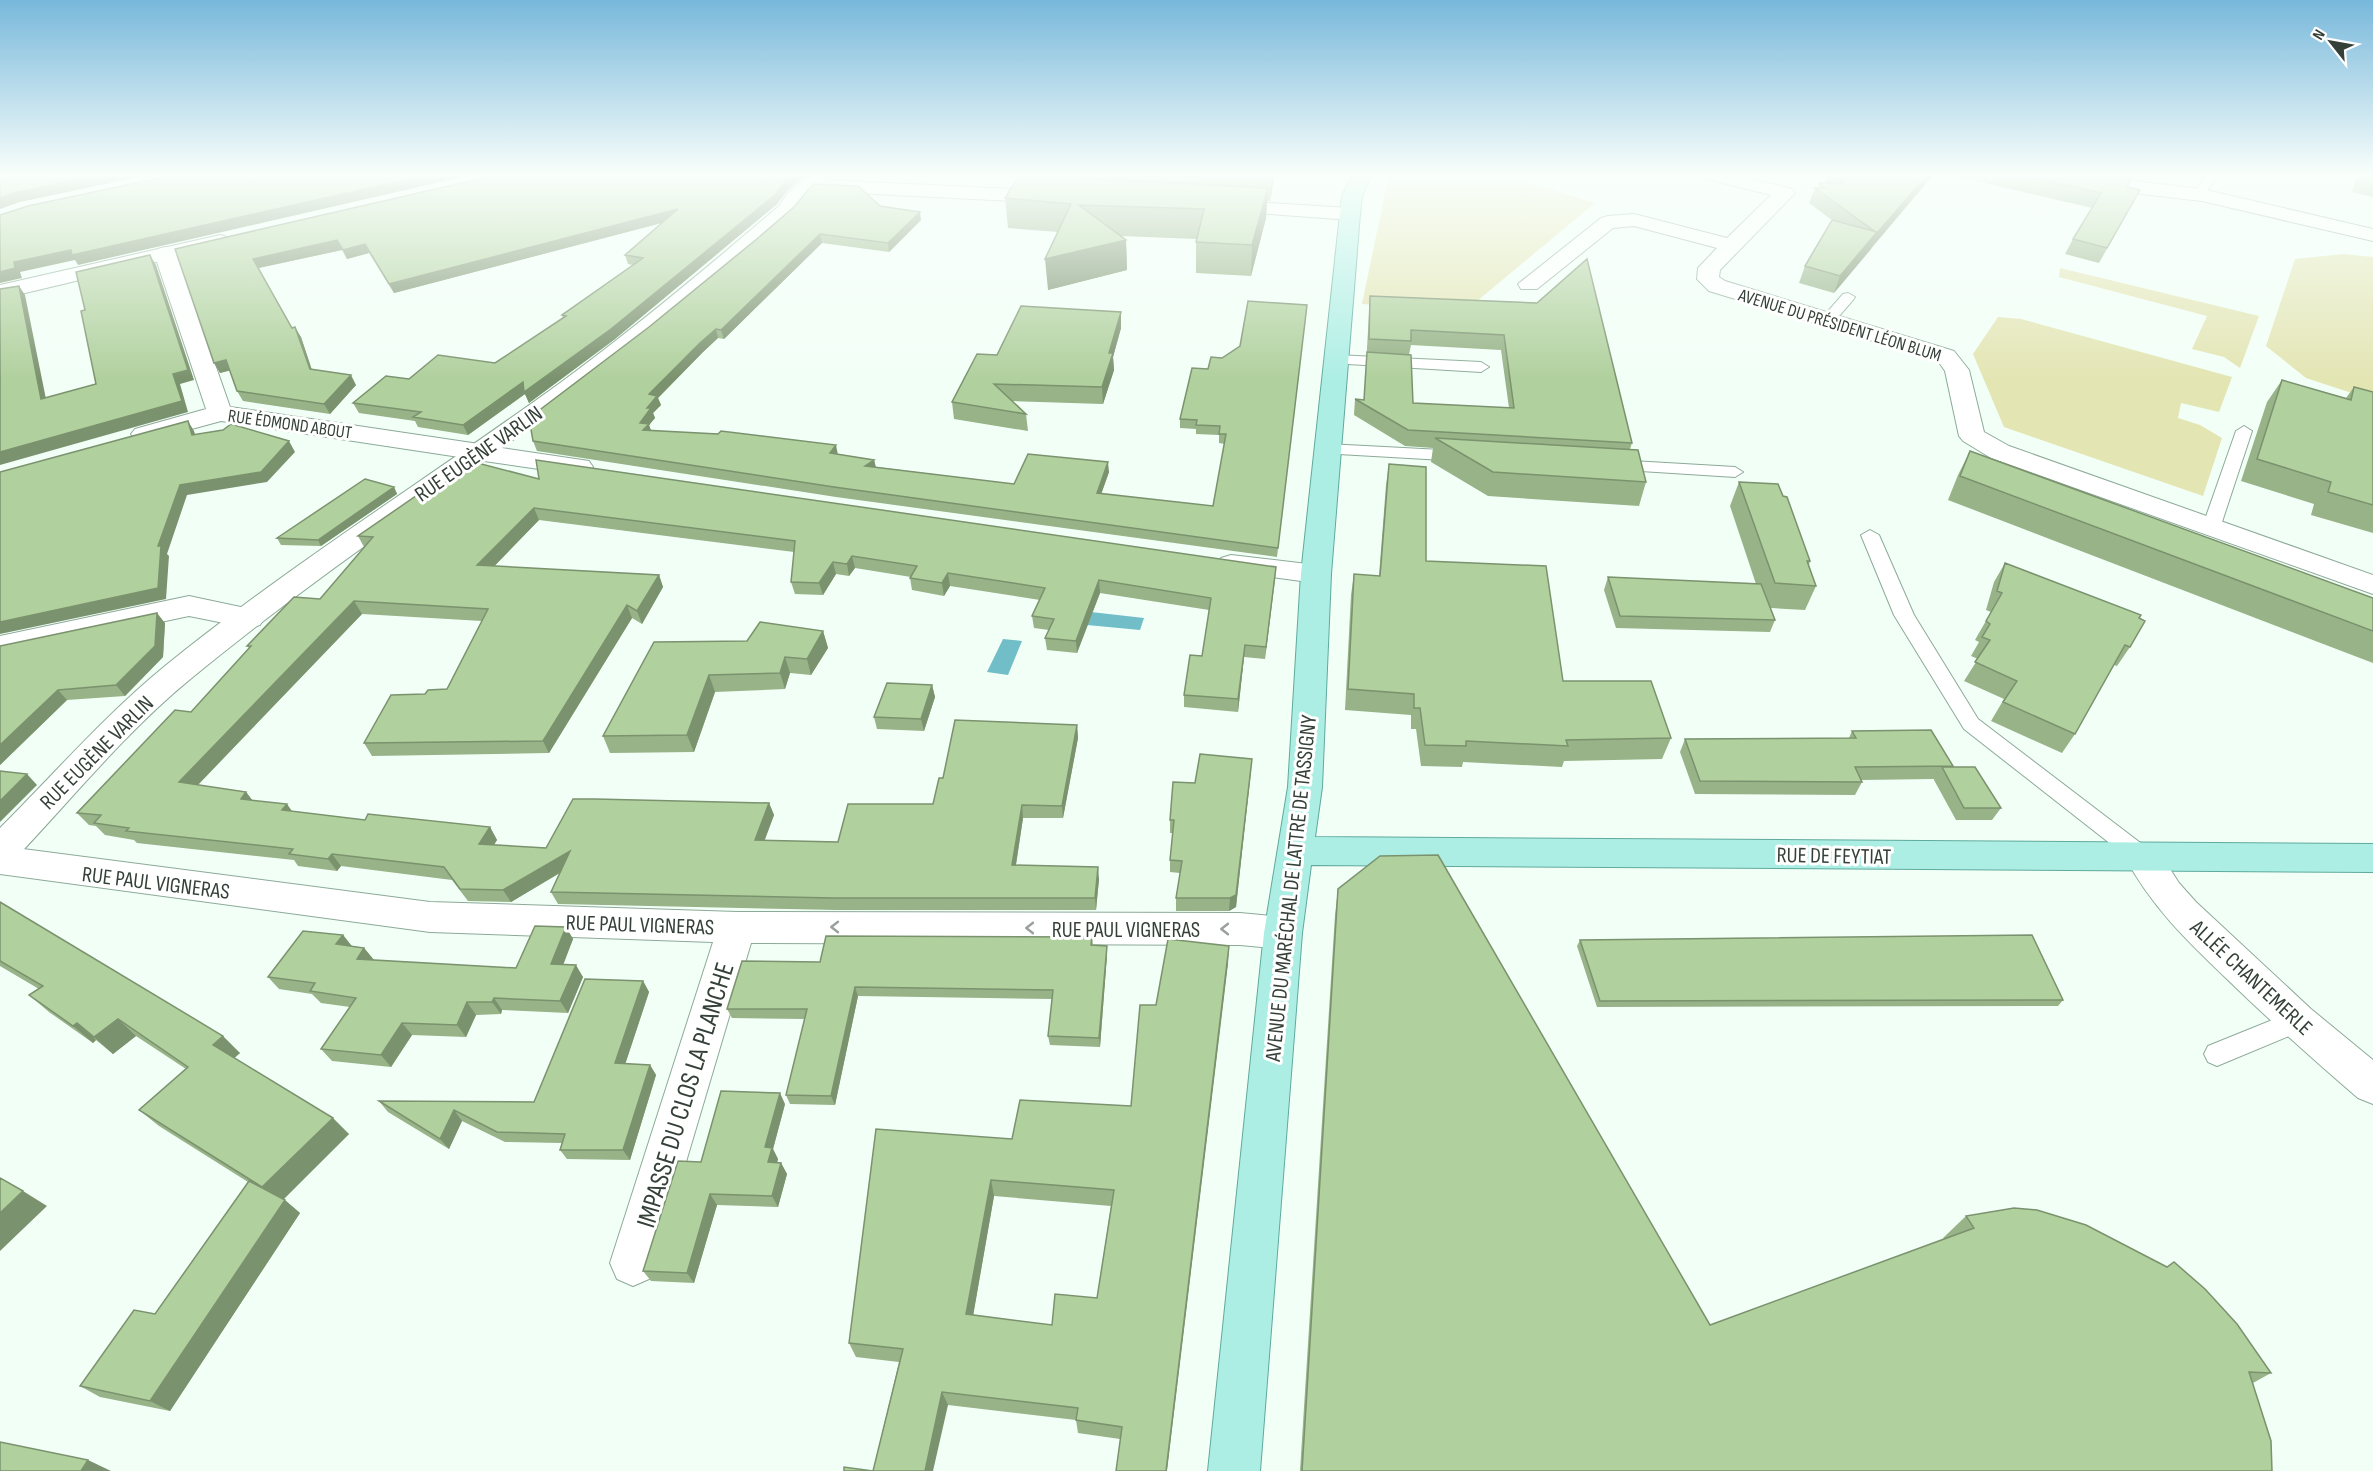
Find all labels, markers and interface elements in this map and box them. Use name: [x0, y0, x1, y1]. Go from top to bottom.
north arrow: [2301, 12, 2361, 72]
text: N: [2309, 26, 2330, 44]
street label: AVENUE DU PRÉSIDENT LÉON BLUM: [1735, 284, 1944, 366]
street label: RUE EUGÈNE VARLIN: [410, 400, 548, 508]
street label: RUE ÉDMOND ABOUT: [227, 405, 353, 444]
street label: RUE EUGÈNE VARLIN: [34, 690, 160, 816]
street label: AVENUE DU MARÉCHAL DE LATTRE DE TASSIGNY: [1260, 714, 1323, 1064]
street label: RUE DE FEYTIAT: [1776, 842, 1892, 871]
street label: RUE PAUL VIGNERAS: [80, 861, 231, 906]
street label: RUE PAUL VIGNERAS: [565, 909, 715, 942]
street label: ALLÉE CHANTEMERLE: [2184, 914, 2318, 1042]
street label: RUE PAUL VIGNERAS: [1052, 917, 1200, 944]
one-way arrow: [830, 921, 839, 933]
one-way arrow: [1025, 922, 1034, 934]
one-way arrow: [1220, 923, 1229, 935]
street label: IMPASSE DU CLOS LA PLANCHE: [630, 959, 742, 1232]

